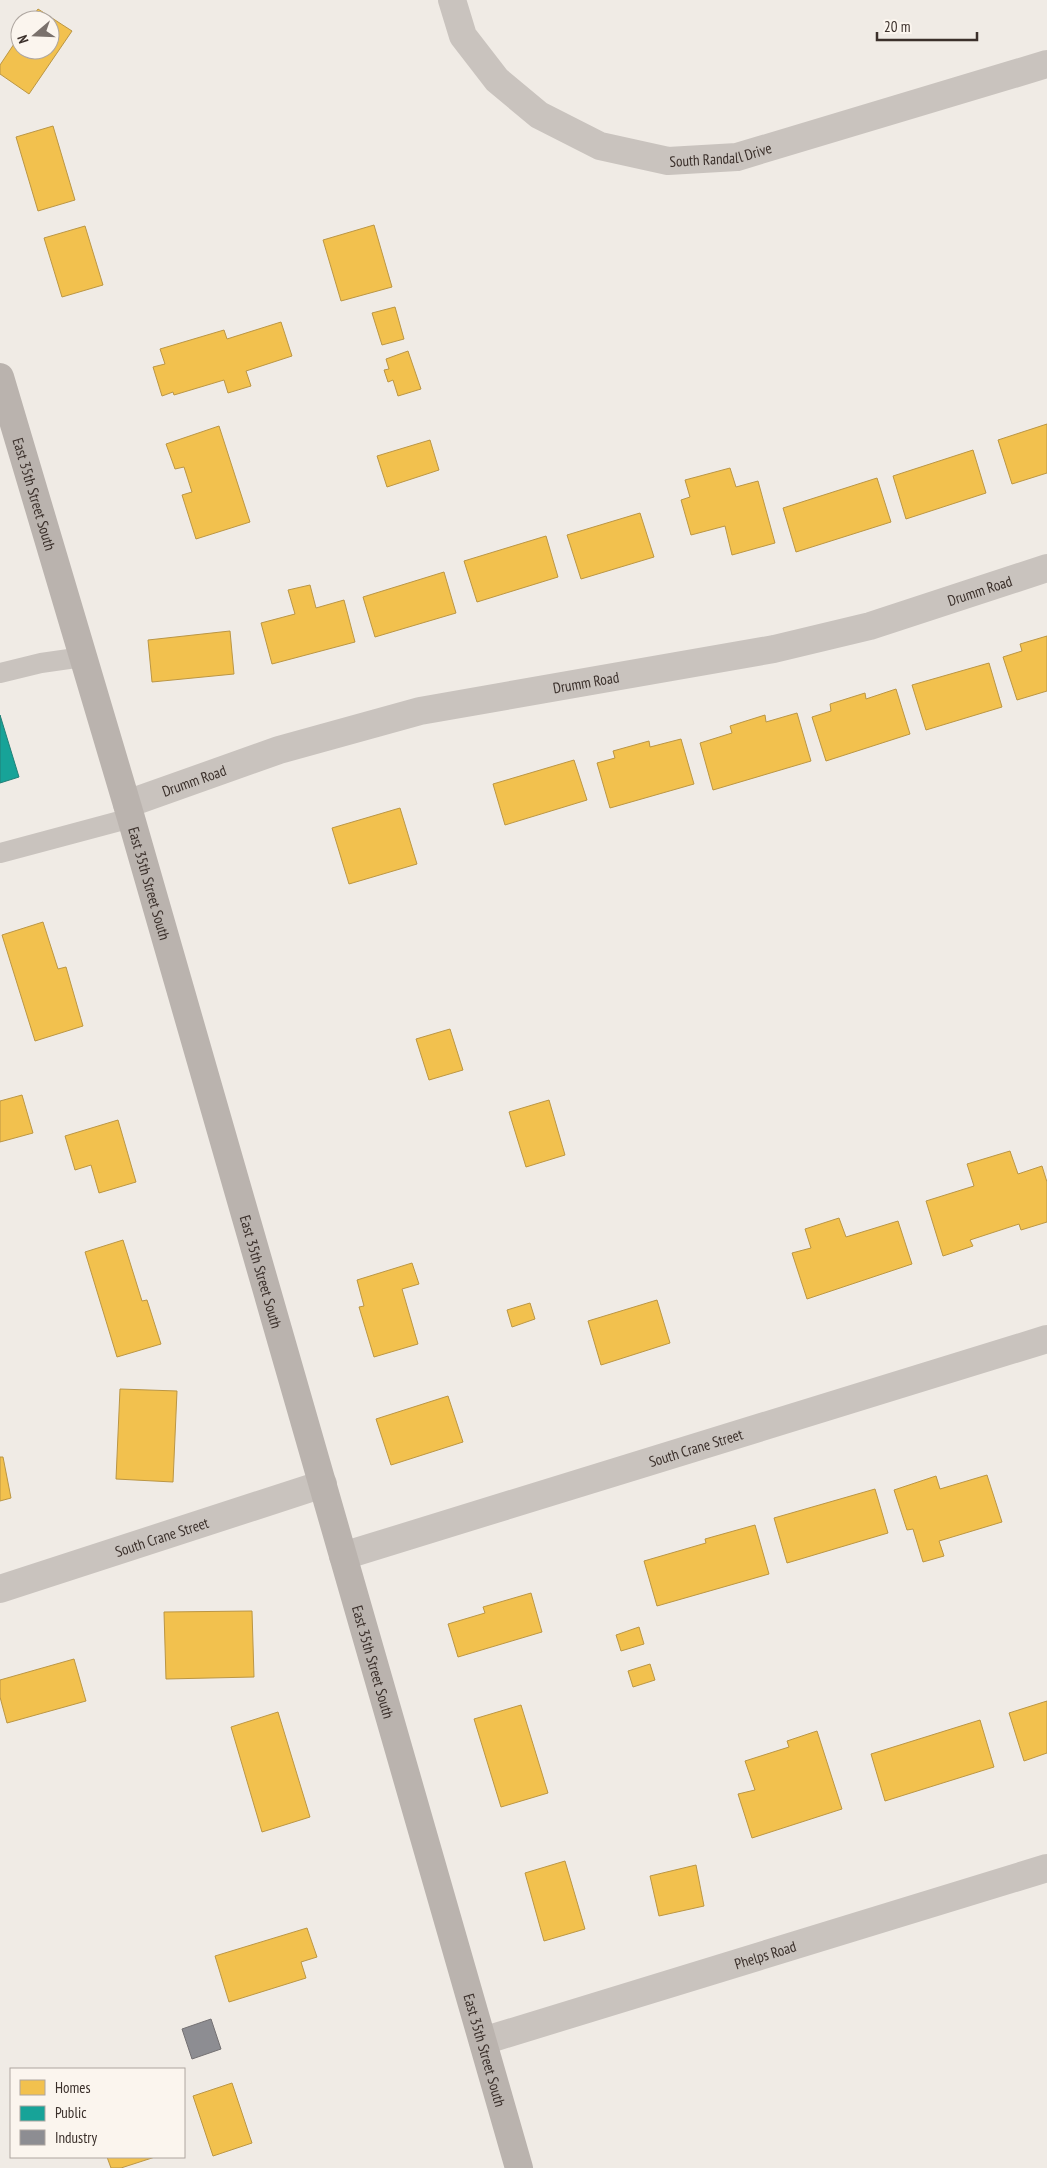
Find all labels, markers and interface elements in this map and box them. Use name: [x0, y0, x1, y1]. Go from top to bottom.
north arrow: [10, 10, 60, 60]
scale bar: [877, 10, 977, 42]
text: 20 m: [884, 17, 910, 36]
text: N: [13, 33, 32, 46]
street label: South Randall Drive: [669, 138, 774, 170]
street label: East 35th Street South: [9, 435, 60, 553]
street label: Drumm Road: [945, 571, 1014, 610]
street label: Drumm Road: [551, 667, 620, 697]
street label: Drumm Road: [159, 760, 229, 800]
street label: East 35th Street South: [125, 825, 175, 942]
street label: East 35th Street South: [236, 1213, 287, 1330]
street label: South Crane Street: [646, 1424, 745, 1471]
street label: South Crane Street: [112, 1512, 211, 1561]
street label: East 35th Street South: [348, 1603, 399, 1721]
street label: Phelps Road: [732, 1936, 798, 1973]
street label: East 35th Street South: [460, 1991, 510, 2109]
legend: [10, 2068, 185, 2158]
text: Homes: [55, 2078, 91, 2097]
text: Public: [55, 2103, 87, 2122]
text: Industry: [55, 2128, 97, 2147]

